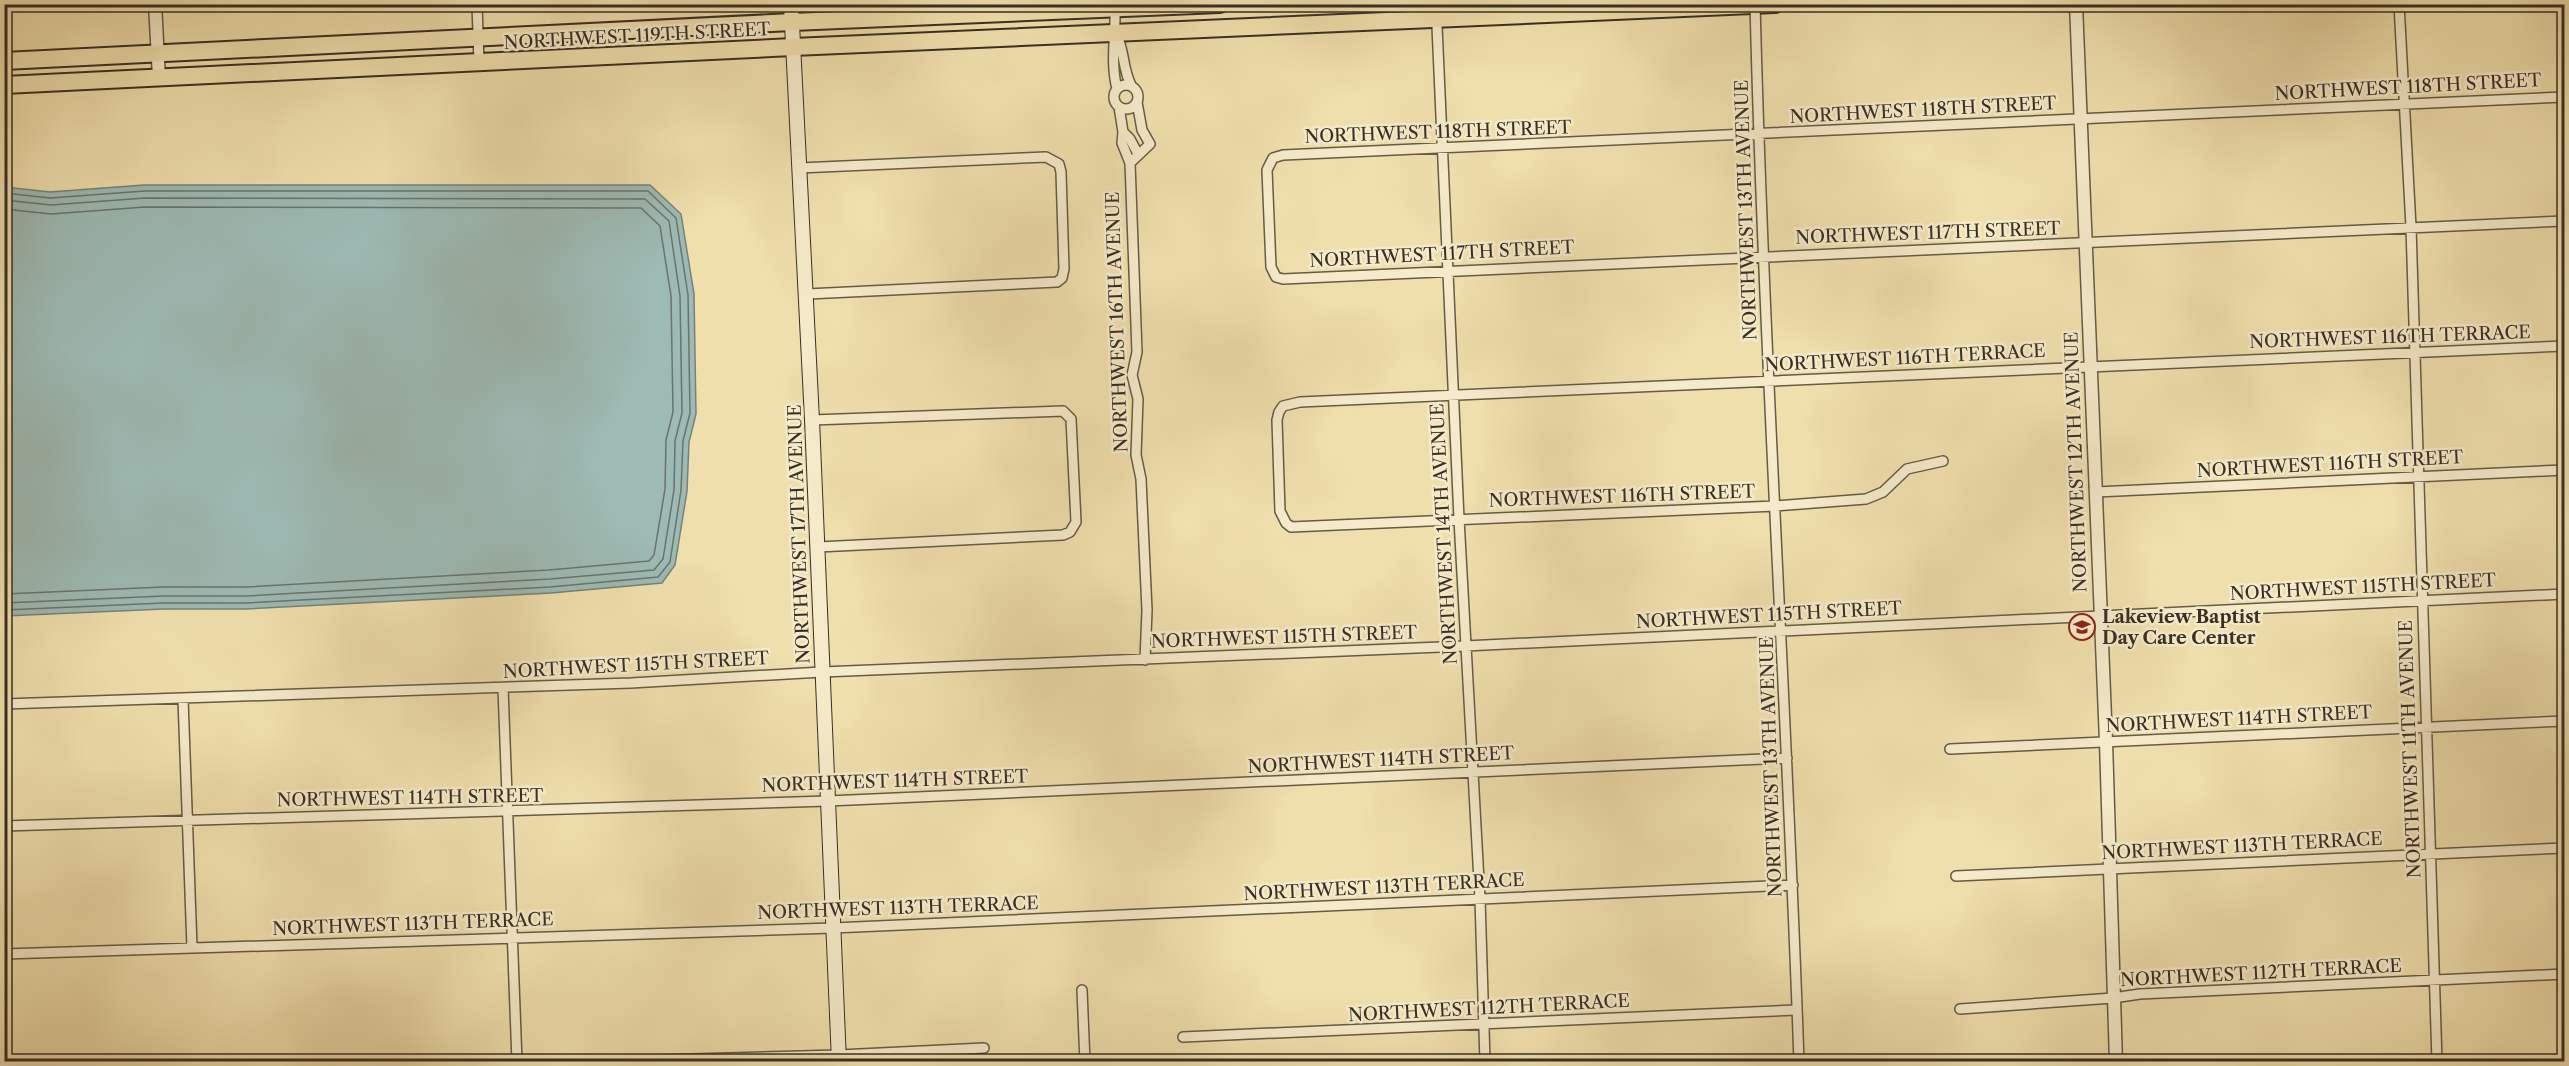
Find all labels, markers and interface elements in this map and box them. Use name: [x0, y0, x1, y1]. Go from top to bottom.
street label: NORTHWEST 119TH STREET: [503, 18, 771, 54]
street label: NORTHWEST 118TH STREET: [2274, 69, 2542, 105]
street label: NORTHWEST 13TH AVENUE: [1730, 79, 1762, 341]
street label: NORTHWEST 118TH STREET: [1789, 92, 2057, 128]
street label: NORTHWEST 118TH STREET: [1304, 116, 1572, 148]
street label: NORTHWEST 16TH AVENUE: [1101, 191, 1133, 453]
street label: NORTHWEST 117TH STREET: [1795, 217, 2061, 249]
street label: NORTHWEST 117TH STREET: [1309, 236, 1576, 272]
street label: NORTHWEST 116TH TERRACE: [2249, 321, 2531, 353]
street label: NORTHWEST 12TH AVENUE: [2060, 331, 2092, 593]
street label: NORTHWEST 116TH TERRACE: [1764, 340, 2046, 376]
street label: NORTHWEST 14TH AVENUE: [1426, 403, 1462, 665]
street label: NORTHWEST 17TH AVENUE: [783, 404, 815, 664]
street label: NORTHWEST 116TH STREET: [2196, 446, 2464, 482]
street label: NORTHWEST 116TH STREET: [1488, 480, 1756, 512]
street label: NORTHWEST 115TH STREET: [2229, 569, 2497, 605]
street label: NORTHWEST 115TH STREET: [1635, 597, 1903, 633]
place label: Lakeview Baptist Day Care Center: [2102, 606, 2261, 649]
school or university icon: Lakeview Baptist Day Care Center: [2067, 612, 2097, 642]
street label: NORTHWEST 11TH AVENUE: [2394, 619, 2426, 879]
street label: NORTHWEST 115TH STREET: [1151, 621, 1418, 653]
street label: NORTHWEST 13TH AVENUE: [1755, 636, 1787, 898]
street label: NORTHWEST 115TH STREET: [502, 647, 770, 683]
street label: NORTHWEST 114TH STREET: [2105, 701, 2373, 737]
street label: NORTHWEST 114TH STREET: [1247, 742, 1515, 778]
street label: NORTHWEST 114TH STREET: [761, 765, 1029, 797]
street label: NORTHWEST 114TH STREET: [276, 785, 544, 811]
street label: NORTHWEST 113TH TERRACE: [2101, 828, 2383, 864]
street label: NORTHWEST 113TH TERRACE: [1243, 869, 1525, 905]
street label: NORTHWEST 113TH TERRACE: [757, 892, 1039, 924]
street label: NORTHWEST 113TH TERRACE: [272, 908, 554, 940]
street label: NORTHWEST 112TH TERRACE: [2120, 955, 2402, 991]
street label: NORTHWEST 112TH TERRACE: [1348, 990, 1630, 1026]

